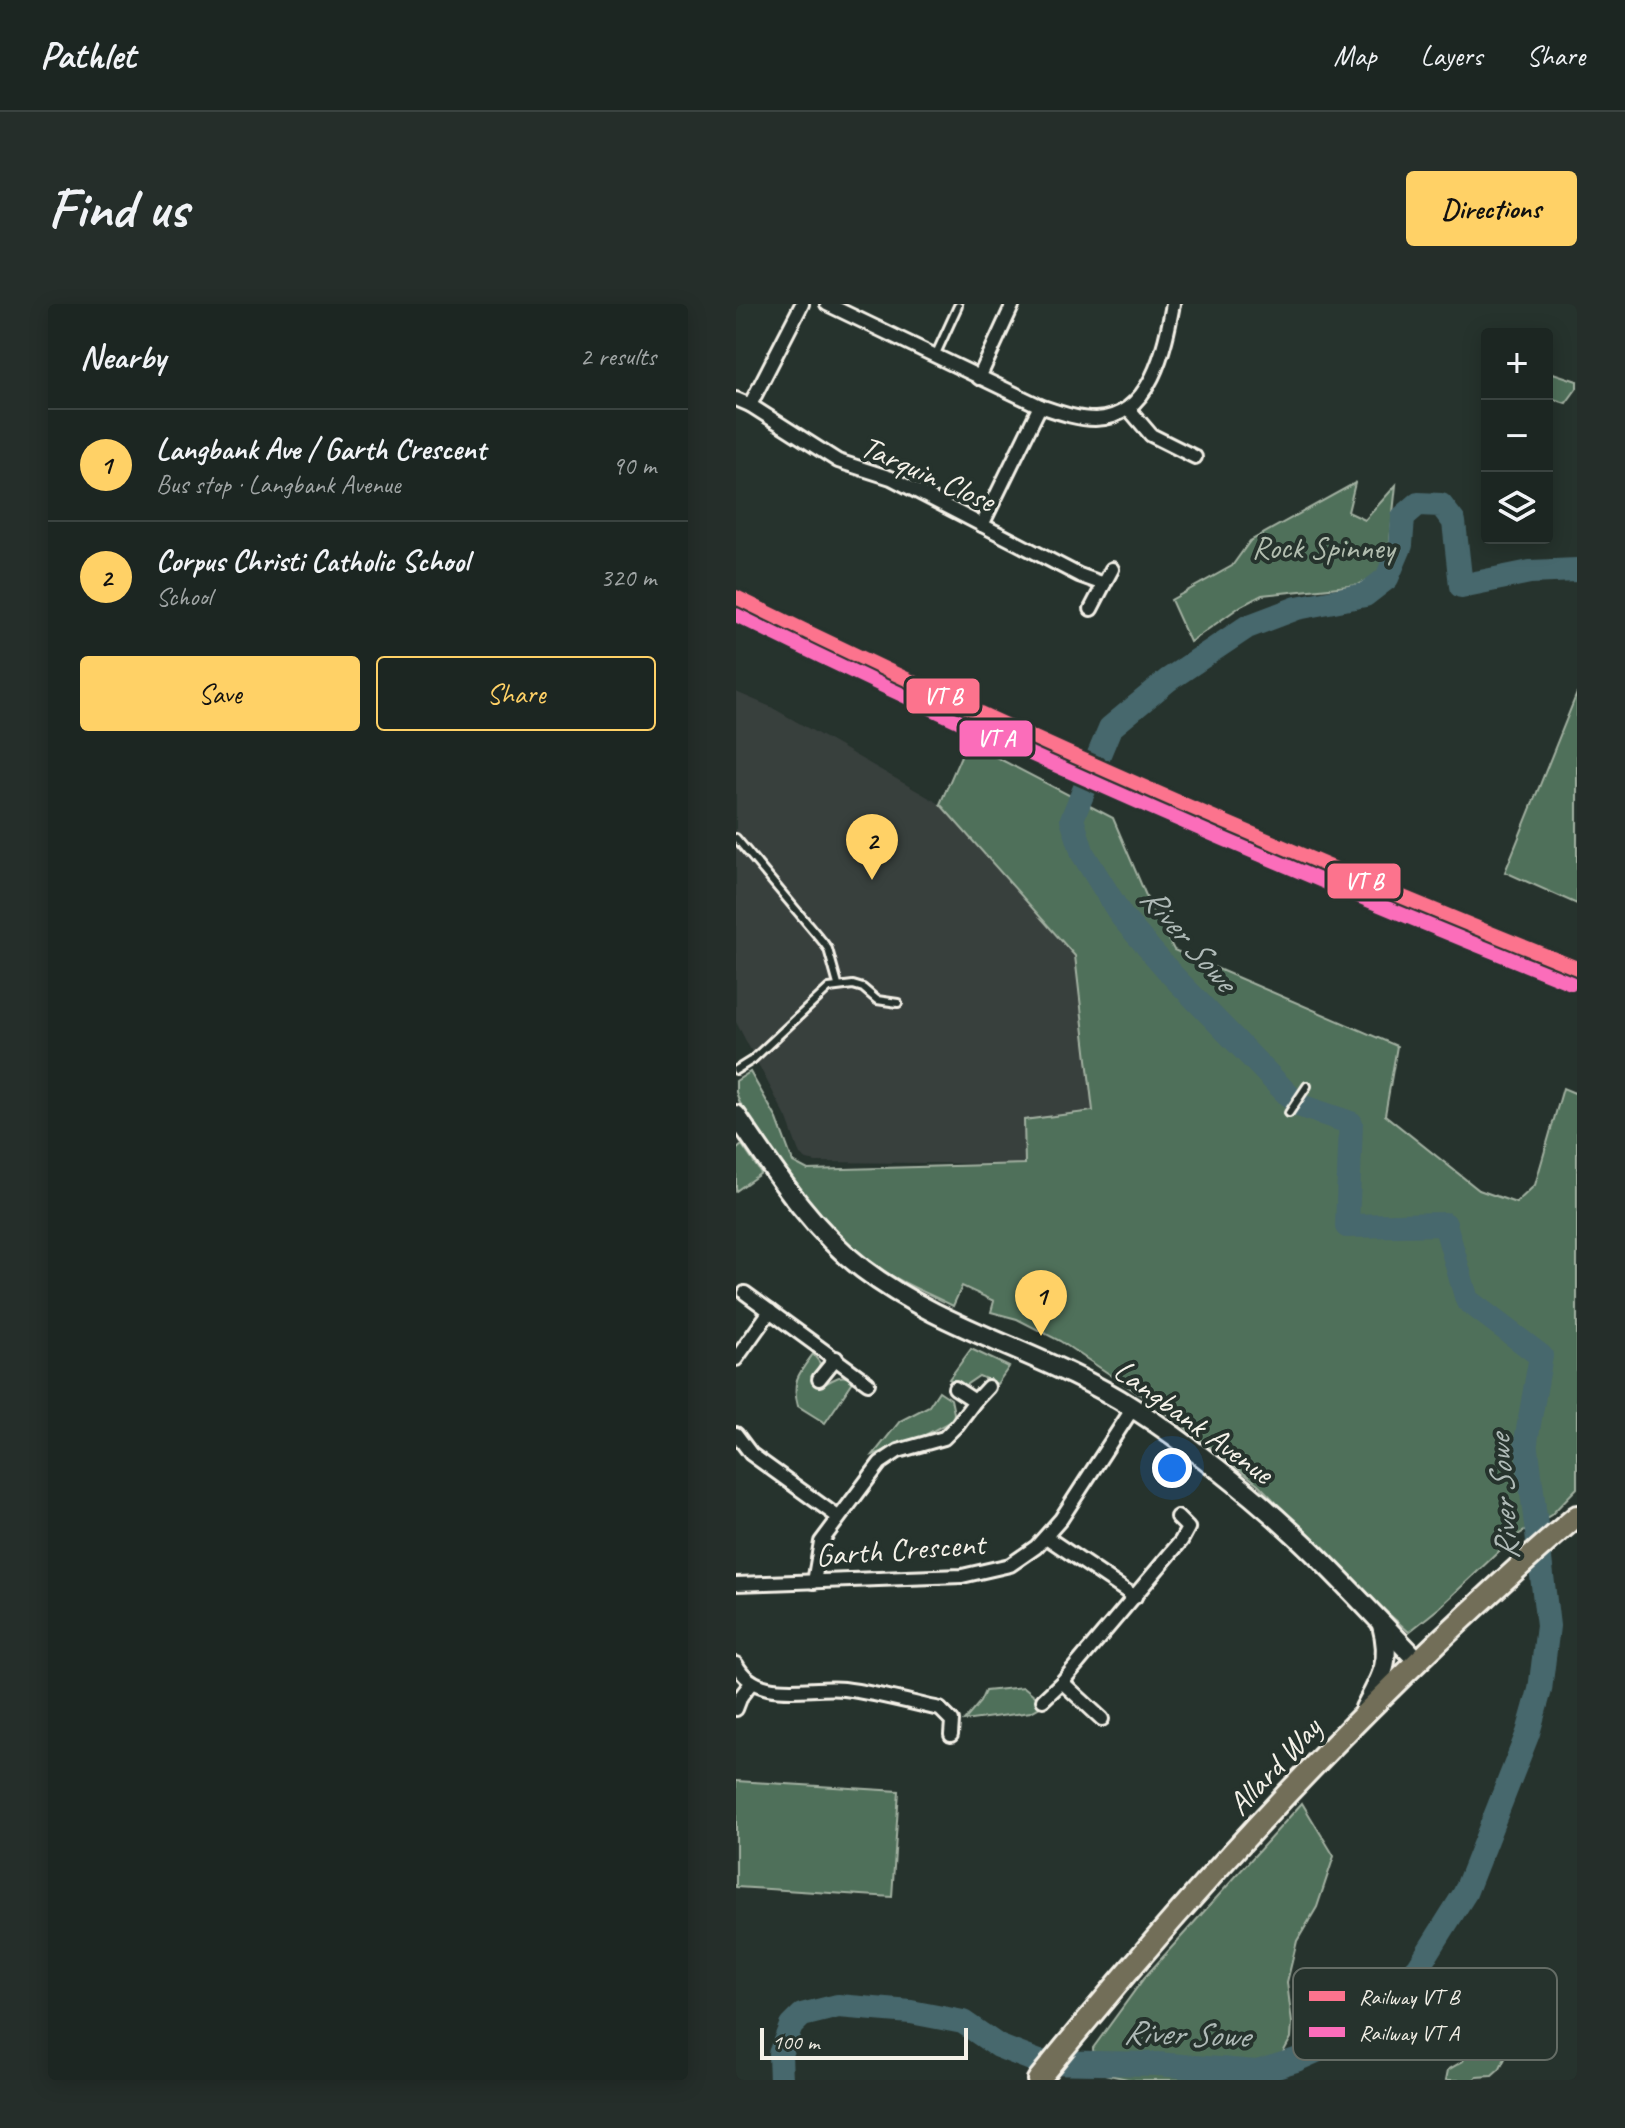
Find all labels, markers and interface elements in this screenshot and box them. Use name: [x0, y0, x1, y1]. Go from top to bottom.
text: Pathlet: [40, 32, 135, 79]
text: Map: [1334, 38, 1377, 73]
text: Layers: [1421, 38, 1482, 73]
text: Share: [1526, 38, 1585, 73]
button: Directions: [1406, 171, 1577, 246]
text: Find us: [48, 173, 188, 244]
map controls: [1481, 328, 1553, 544]
button: +: [1481, 328, 1553, 400]
text: Nearby: [80, 335, 166, 378]
text: 2 results: [580, 340, 656, 373]
button: −: [1481, 400, 1553, 472]
street label: Tarquin Close: [854, 426, 1004, 522]
text: Langbank Ave / Garth Crescent: [156, 430, 486, 468]
text: 1: [100, 449, 112, 482]
text: 90 m: [612, 449, 656, 482]
text: Bus stop · Langbank Avenue: [156, 468, 400, 501]
button: layers: [1481, 472, 1553, 544]
park label: Rock Spinney: [1252, 527, 1397, 568]
text: Corpus Christi Catholic School: [156, 542, 469, 580]
text: 2: [100, 561, 112, 594]
text: 320 m: [600, 561, 656, 594]
text: School: [156, 580, 212, 613]
button: Save: [80, 656, 360, 731]
button: Share: [376, 656, 656, 731]
line badge: VT B: [905, 677, 981, 715]
text: VT B: [924, 683, 965, 711]
line badge: VT A: [958, 719, 1034, 758]
text: VT A: [977, 725, 1017, 753]
pin: 2: [846, 814, 898, 880]
line badge: VT B: [1326, 862, 1402, 900]
text: VT B: [1345, 868, 1386, 896]
water label: River Sowe: [1131, 877, 1249, 1003]
pin: 1: [1015, 1270, 1067, 1336]
street label: Langbank Avenue: [1106, 1350, 1284, 1495]
water label: River Sowe: [1476, 1429, 1528, 1562]
your location: [1152, 1448, 1192, 1488]
street label: Garth Crescent: [814, 1523, 989, 1576]
street label: Allard Way: [1219, 1707, 1332, 1824]
legend: [1293, 1968, 1557, 2060]
text: Railway VT B: [1359, 1983, 1461, 2011]
water label: River Sowe: [1123, 2010, 1254, 2057]
text: Railway VT A: [1359, 2019, 1460, 2047]
scale bar: [760, 2024, 968, 2060]
text: 100 m: [772, 2028, 819, 2056]

